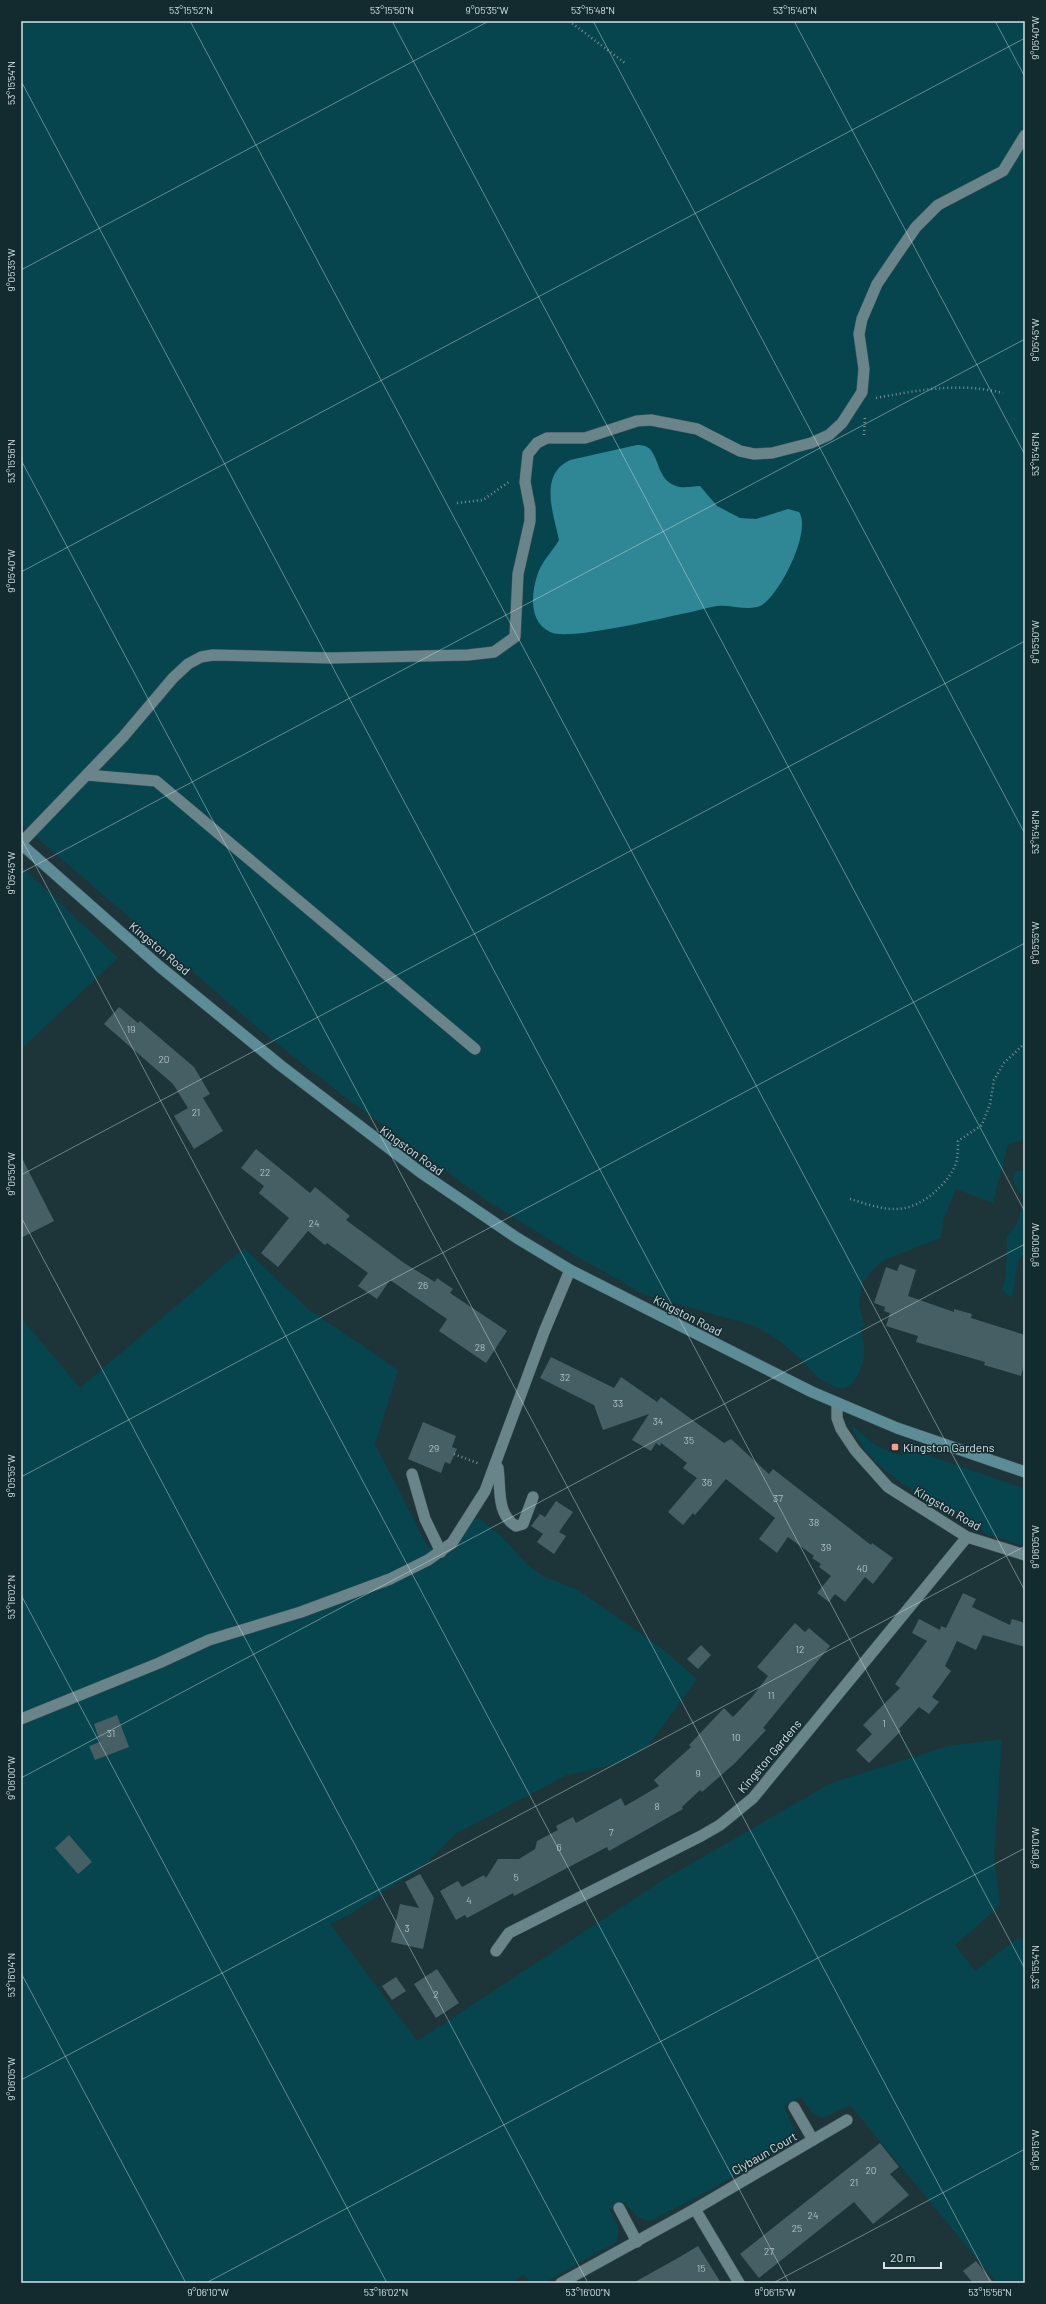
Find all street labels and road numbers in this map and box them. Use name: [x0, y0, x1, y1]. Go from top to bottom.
street label: Kingston Road: [127, 919, 193, 977]
street label: Kingston Road: [378, 1122, 446, 1178]
street label: Kingston Road: [651, 1292, 725, 1338]
street label: Kingston Road: [912, 1483, 984, 1533]
street label: Kingston Gardens: [734, 1716, 804, 1796]
street label: Clybaun Court: [729, 2129, 799, 2177]

